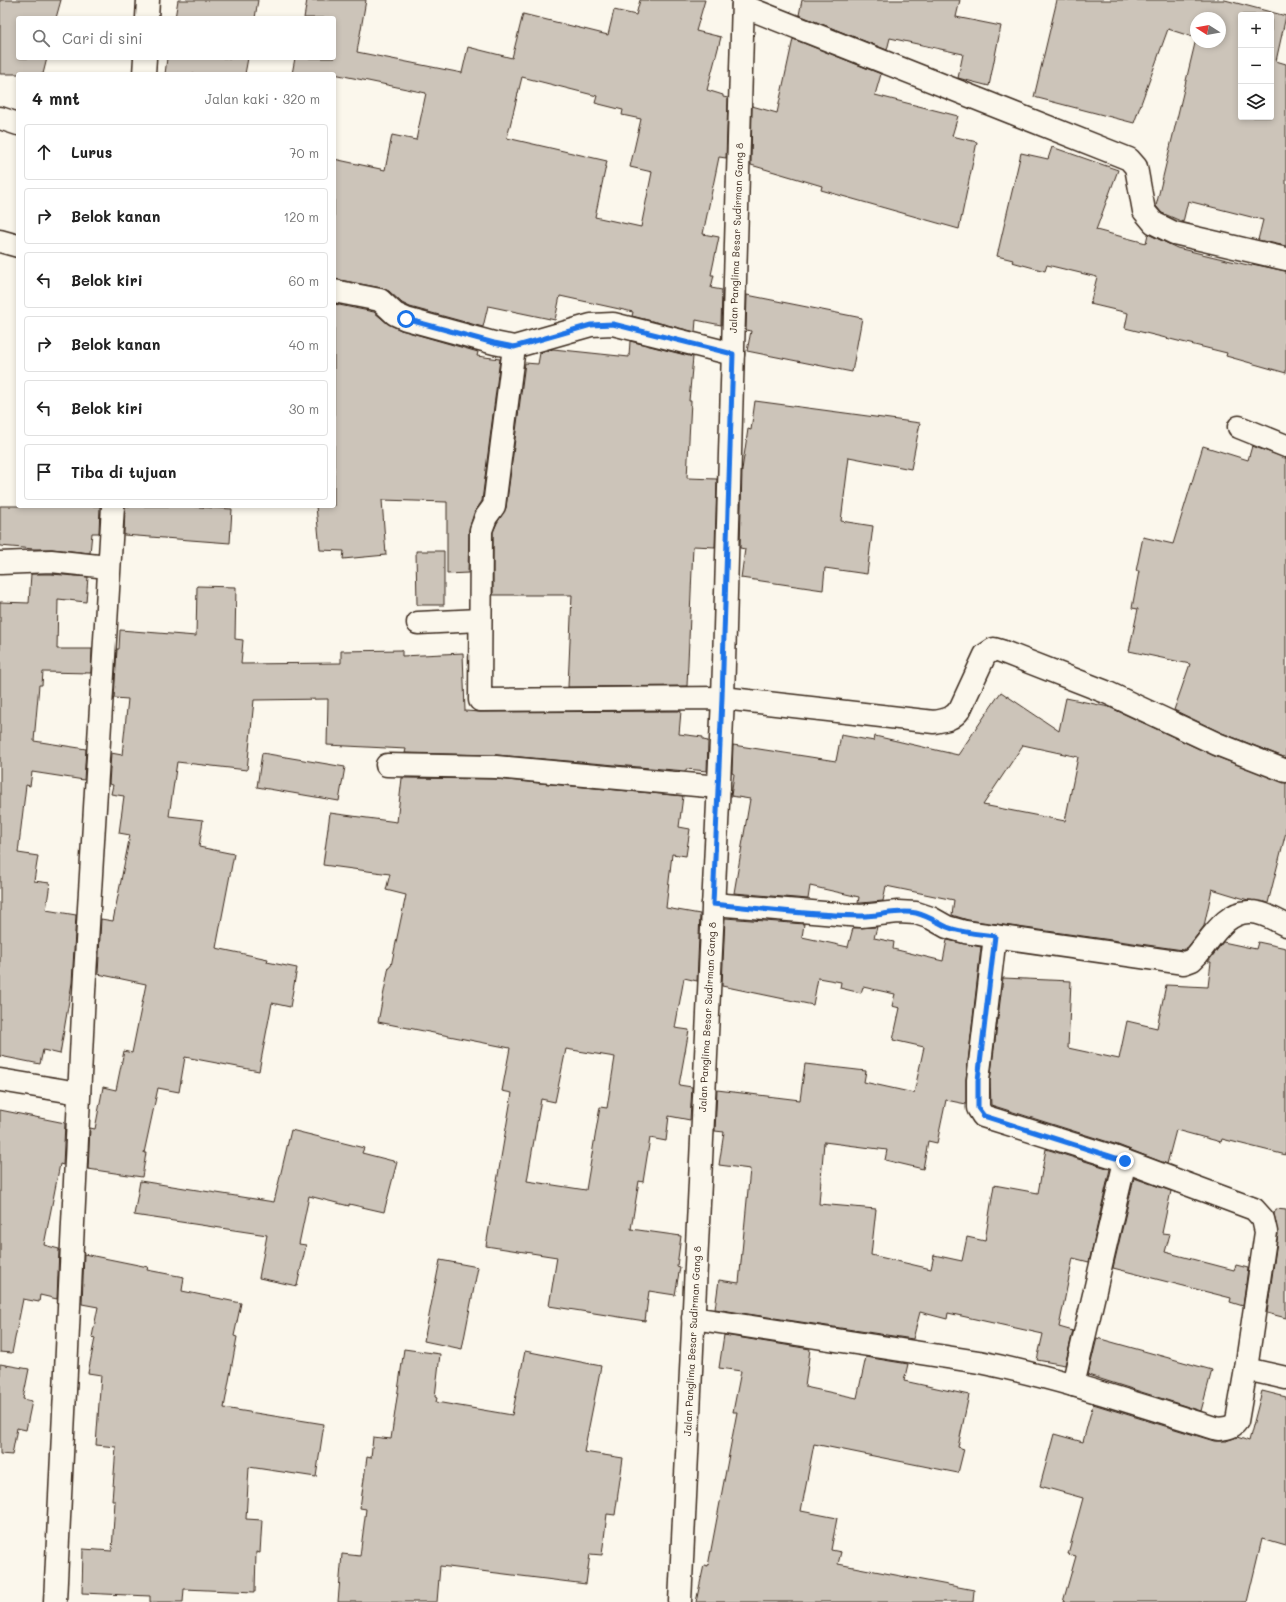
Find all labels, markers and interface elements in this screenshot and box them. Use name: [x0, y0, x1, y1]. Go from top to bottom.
north arrow: [1190, 12, 1226, 48]
map controls: [1238, 12, 1274, 120]
button: +: [1238, 12, 1274, 48]
search box: [16, 16, 336, 60]
icon: search: [30, 27, 52, 49]
text: Cari di sini: [62, 28, 143, 48]
button: −: [1238, 48, 1274, 84]
button: layers: [1238, 84, 1274, 120]
text: 4 mnt: [32, 87, 80, 109]
text: Jalan kaki · 320 m: [205, 90, 320, 107]
icon: ahead: [33, 141, 55, 163]
text: Lurus: [71, 142, 112, 162]
street label: Jalan Panglima Besar Sudirman Gang 8: [726, 143, 746, 333]
text: 70 m: [289, 144, 319, 161]
icon: right: [33, 205, 55, 227]
text: Belok kanan: [71, 206, 160, 226]
text: 120 m: [283, 208, 319, 225]
icon: left: [33, 269, 55, 291]
text: Belok kiri: [71, 270, 143, 290]
text: 60 m: [289, 272, 319, 289]
route start: [397, 310, 415, 328]
icon: right: [33, 333, 55, 355]
text: Belok kanan: [71, 334, 160, 354]
text: 40 m: [289, 336, 319, 353]
icon: left: [33, 397, 55, 419]
text: Belok kiri: [71, 398, 143, 418]
text: 30 m: [289, 400, 319, 417]
icon: arrive: [33, 461, 55, 483]
text: Tiba di tujuan: [71, 462, 176, 482]
street label: Jalan Panglima Besar Sudirman Gang 8: [695, 922, 719, 1112]
route end: [1116, 1152, 1134, 1170]
street label: Jalan Panglima Besar Sudirman Gang 8: [680, 1246, 704, 1436]

